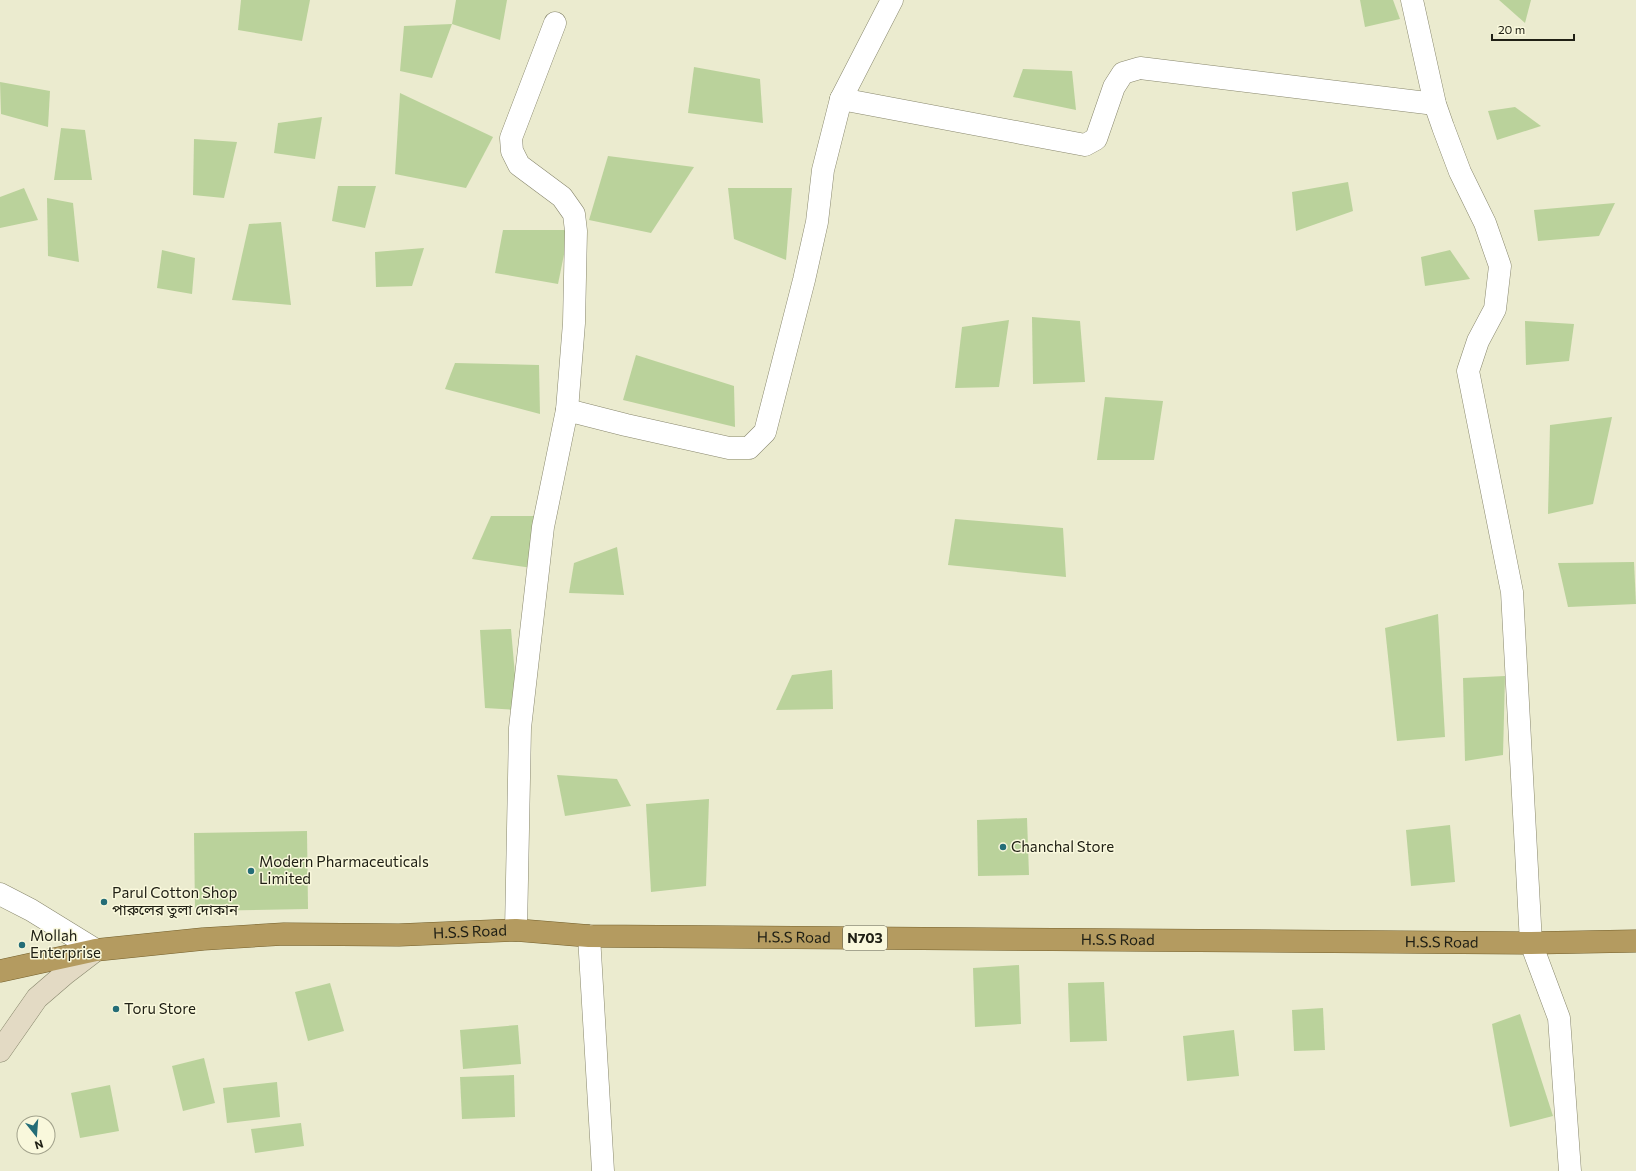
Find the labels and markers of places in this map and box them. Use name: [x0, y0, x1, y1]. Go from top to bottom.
place label: Chanchal Store: [1011, 837, 1114, 855]
marker: Chanchal Store: [998, 842, 1008, 852]
place label: Modern Pharmaceuticals Limited: [259, 852, 429, 887]
marker: Modern Pharmaceuticals Limited: [246, 866, 256, 876]
place label: Parul Cotton Shop পারুলের তুলা দোকান: [112, 883, 239, 919]
marker: Parul Cotton Shop পারুলের তুলা দোকান: [99, 897, 109, 907]
place label: Mollah Enterprise: [30, 926, 101, 961]
marker: Mollah Enterprise: [17, 940, 27, 950]
place label: Toru Store: [124, 999, 196, 1017]
marker: Toru Store: [111, 1004, 121, 1014]

